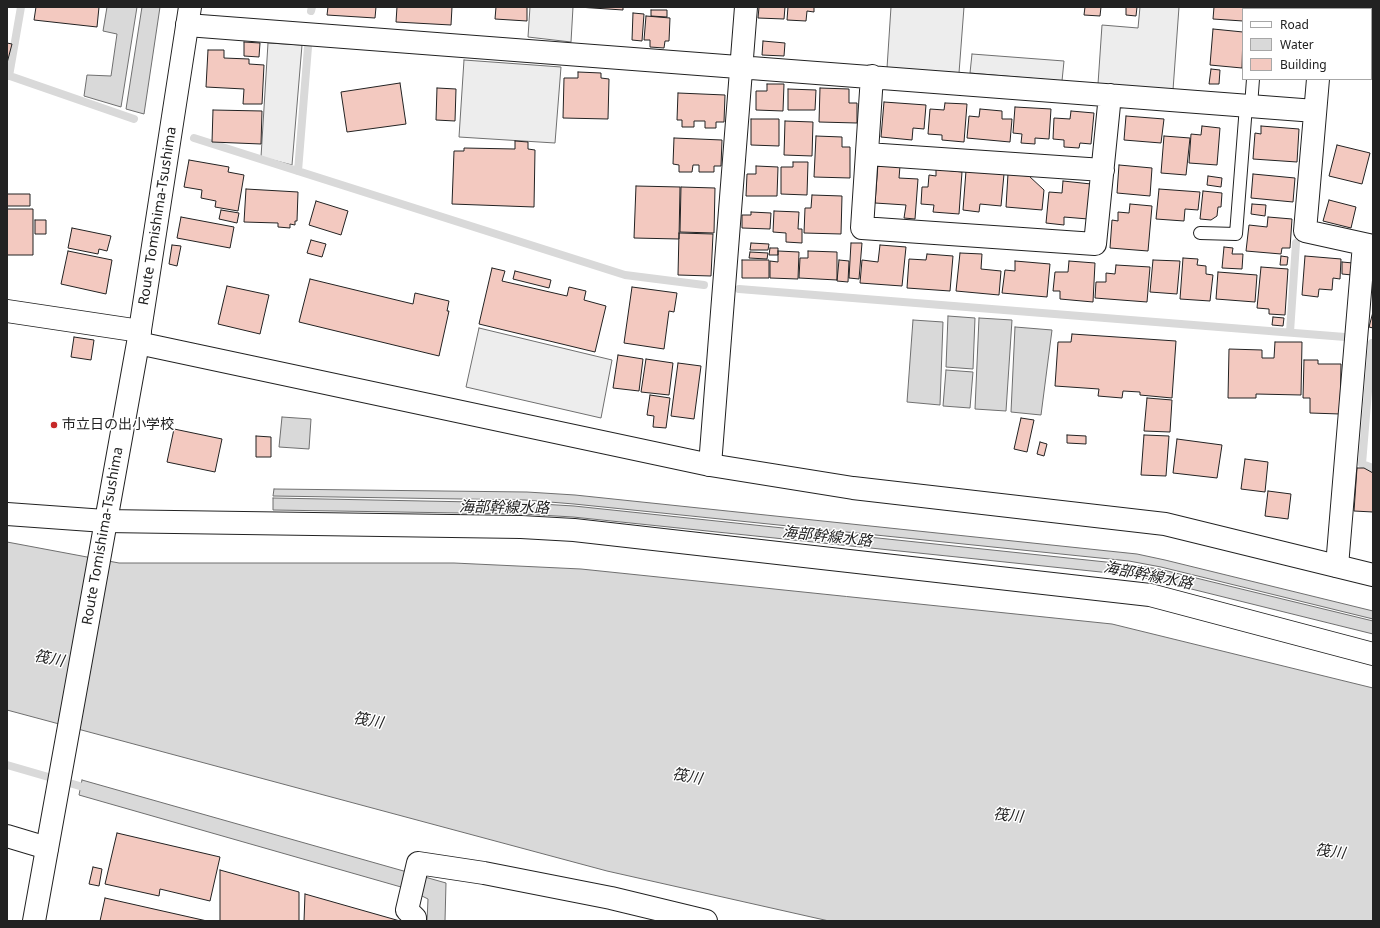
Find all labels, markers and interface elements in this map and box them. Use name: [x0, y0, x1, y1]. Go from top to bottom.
legend: [1242, 8, 1372, 80]
text: Road: [1280, 16, 1309, 33]
text: Water: [1280, 36, 1314, 53]
text: Building: [1280, 56, 1327, 73]
street label: Route Tomishima-Tsushima: [136, 126, 180, 306]
place label: 市立日の出小学校: [62, 417, 174, 433]
marker: 市立日の出小学校: [49, 420, 59, 430]
street label: Route Tomishima-Tsushima: [79, 446, 127, 626]
water label: 海部幹線水路: [459, 498, 549, 518]
water label: 海部幹線水路: [781, 523, 873, 551]
water label: 海部幹線水路: [1102, 559, 1194, 593]
water label: 筏川: [33, 647, 65, 671]
water label: 筏川: [352, 710, 384, 732]
water label: 筏川: [671, 766, 703, 788]
water label: 筏川: [992, 805, 1024, 827]
water label: 筏川: [1314, 841, 1346, 863]

